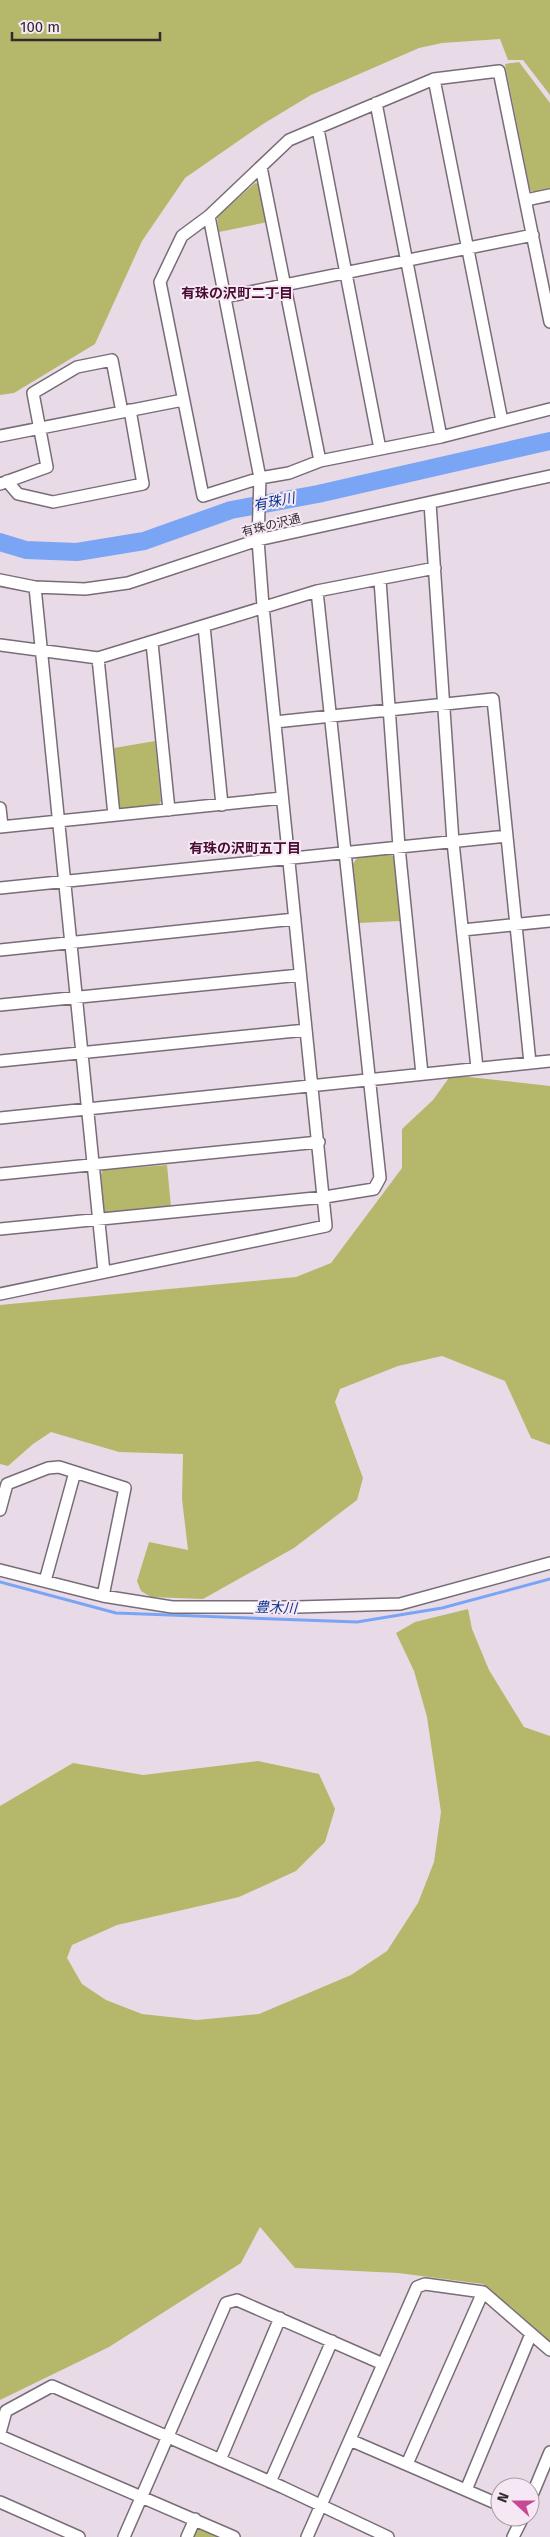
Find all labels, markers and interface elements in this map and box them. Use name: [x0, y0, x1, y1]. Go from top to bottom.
scale bar: [12, 10, 160, 42]
text: 100 m: [20, 18, 60, 36]
district label: 有珠の沢町二丁目: [181, 285, 293, 302]
water label: 有珠川: [252, 489, 298, 514]
street label: 有珠の沢通: [240, 511, 302, 539]
district label: 有珠の沢町五丁目: [189, 840, 301, 857]
water label: 豊木川: [255, 1599, 299, 1617]
north arrow: [490, 2477, 540, 2527]
text: N: [494, 2490, 513, 2505]

